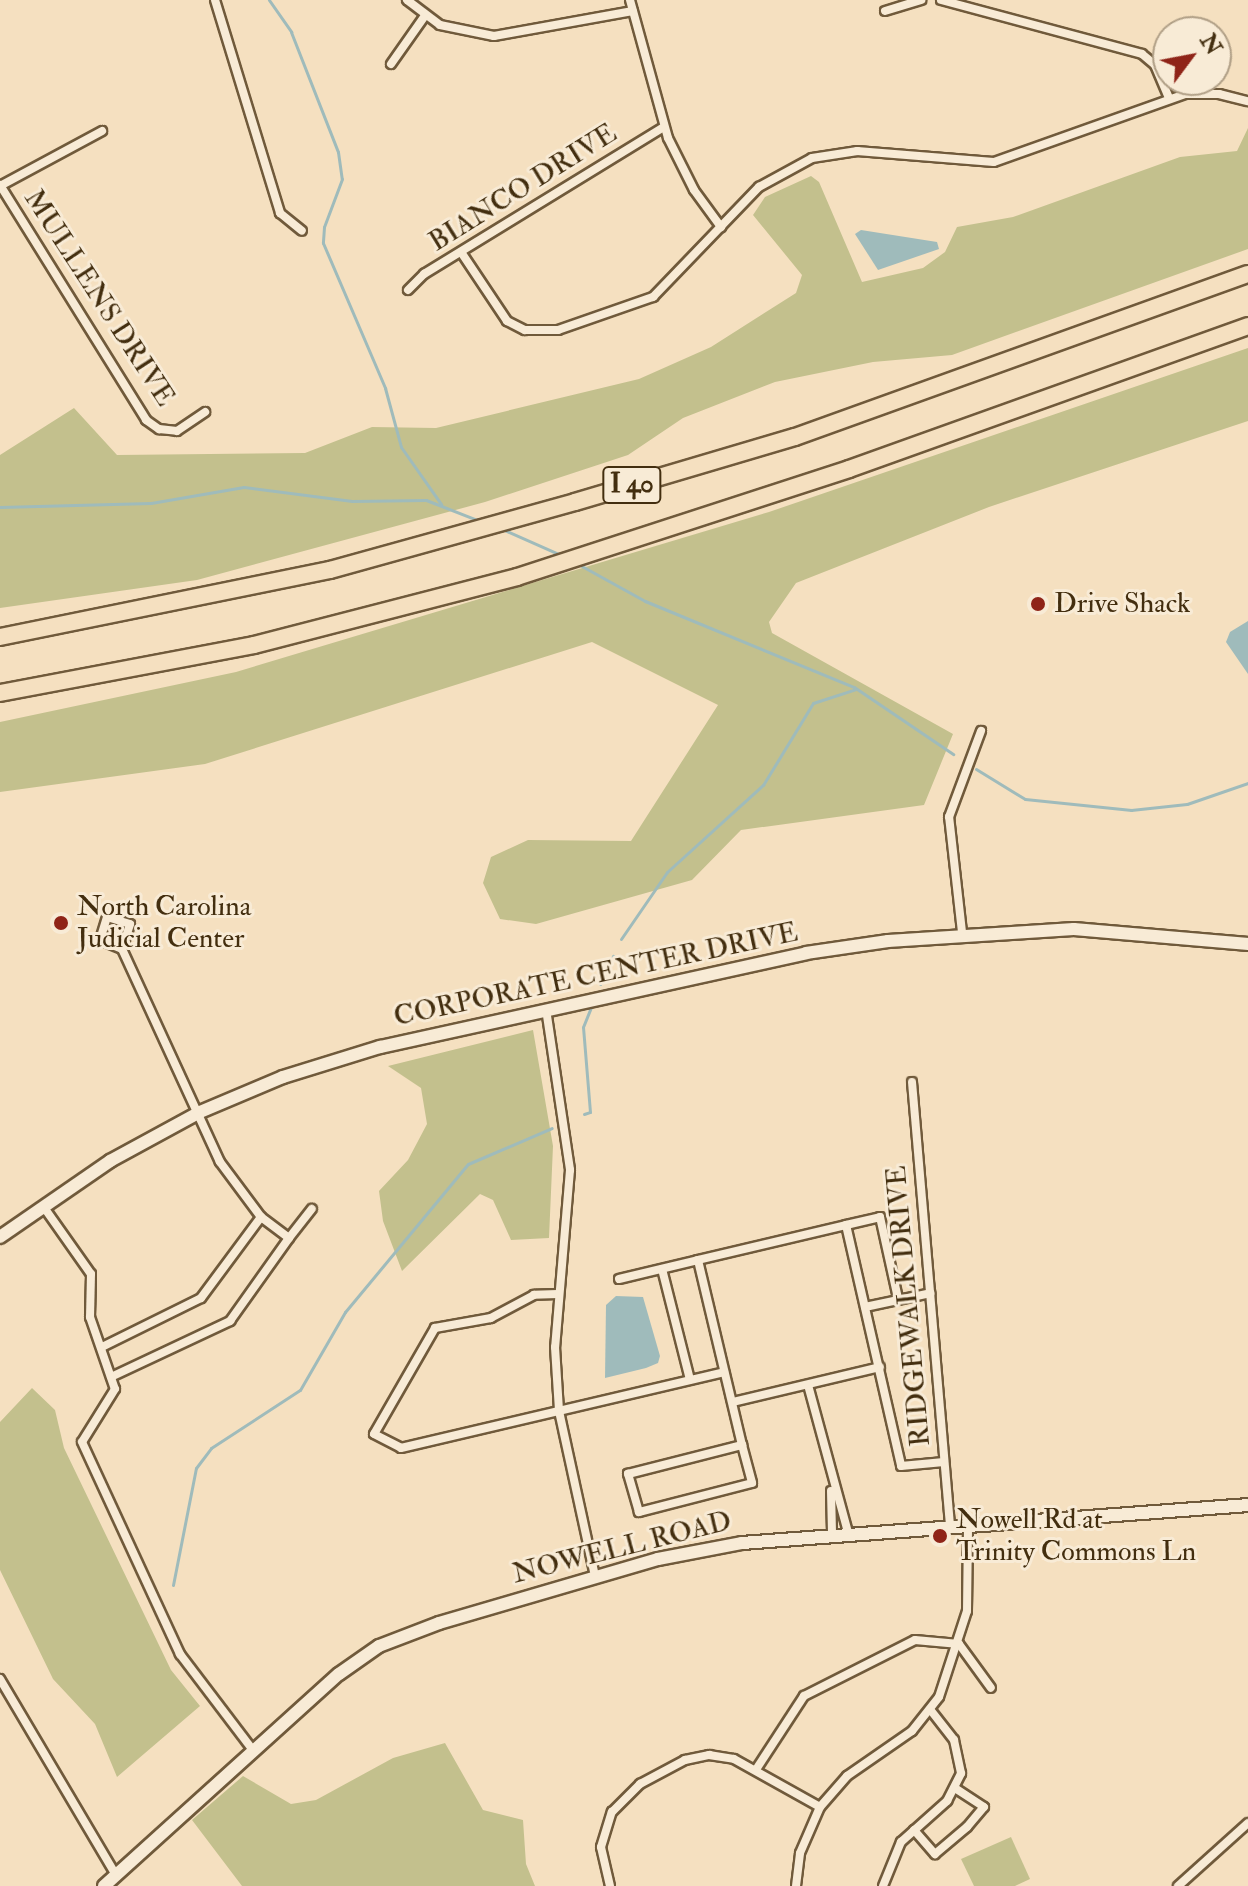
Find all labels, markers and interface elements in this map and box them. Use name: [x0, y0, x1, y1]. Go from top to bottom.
north arrow: [1152, 16, 1232, 96]
text: N: [1194, 29, 1228, 60]
street label: BIANCO DRIVE: [423, 117, 623, 259]
street label: MULLENS DRIVE: [16, 183, 182, 413]
road number: I 40: [602, 463, 662, 507]
place label: Drive Shack: [1054, 587, 1190, 621]
marker: Drive Shack: [1029, 595, 1047, 613]
place label: North Carolina Judicial Center: [77, 890, 251, 956]
marker: North Carolina Judicial Center: [52, 914, 70, 932]
street label: CORPORATE CENTER DRIVE: [391, 916, 801, 1034]
street label: RIDGEWALK DRIVE: [880, 1164, 938, 1448]
place label: Nowell Rd at Trinity Commons Ln: [956, 1503, 1196, 1569]
street label: NOWELL ROAD: [509, 1505, 735, 1591]
marker: Nowell Rd at Trinity Commons Ln: [931, 1527, 949, 1545]

